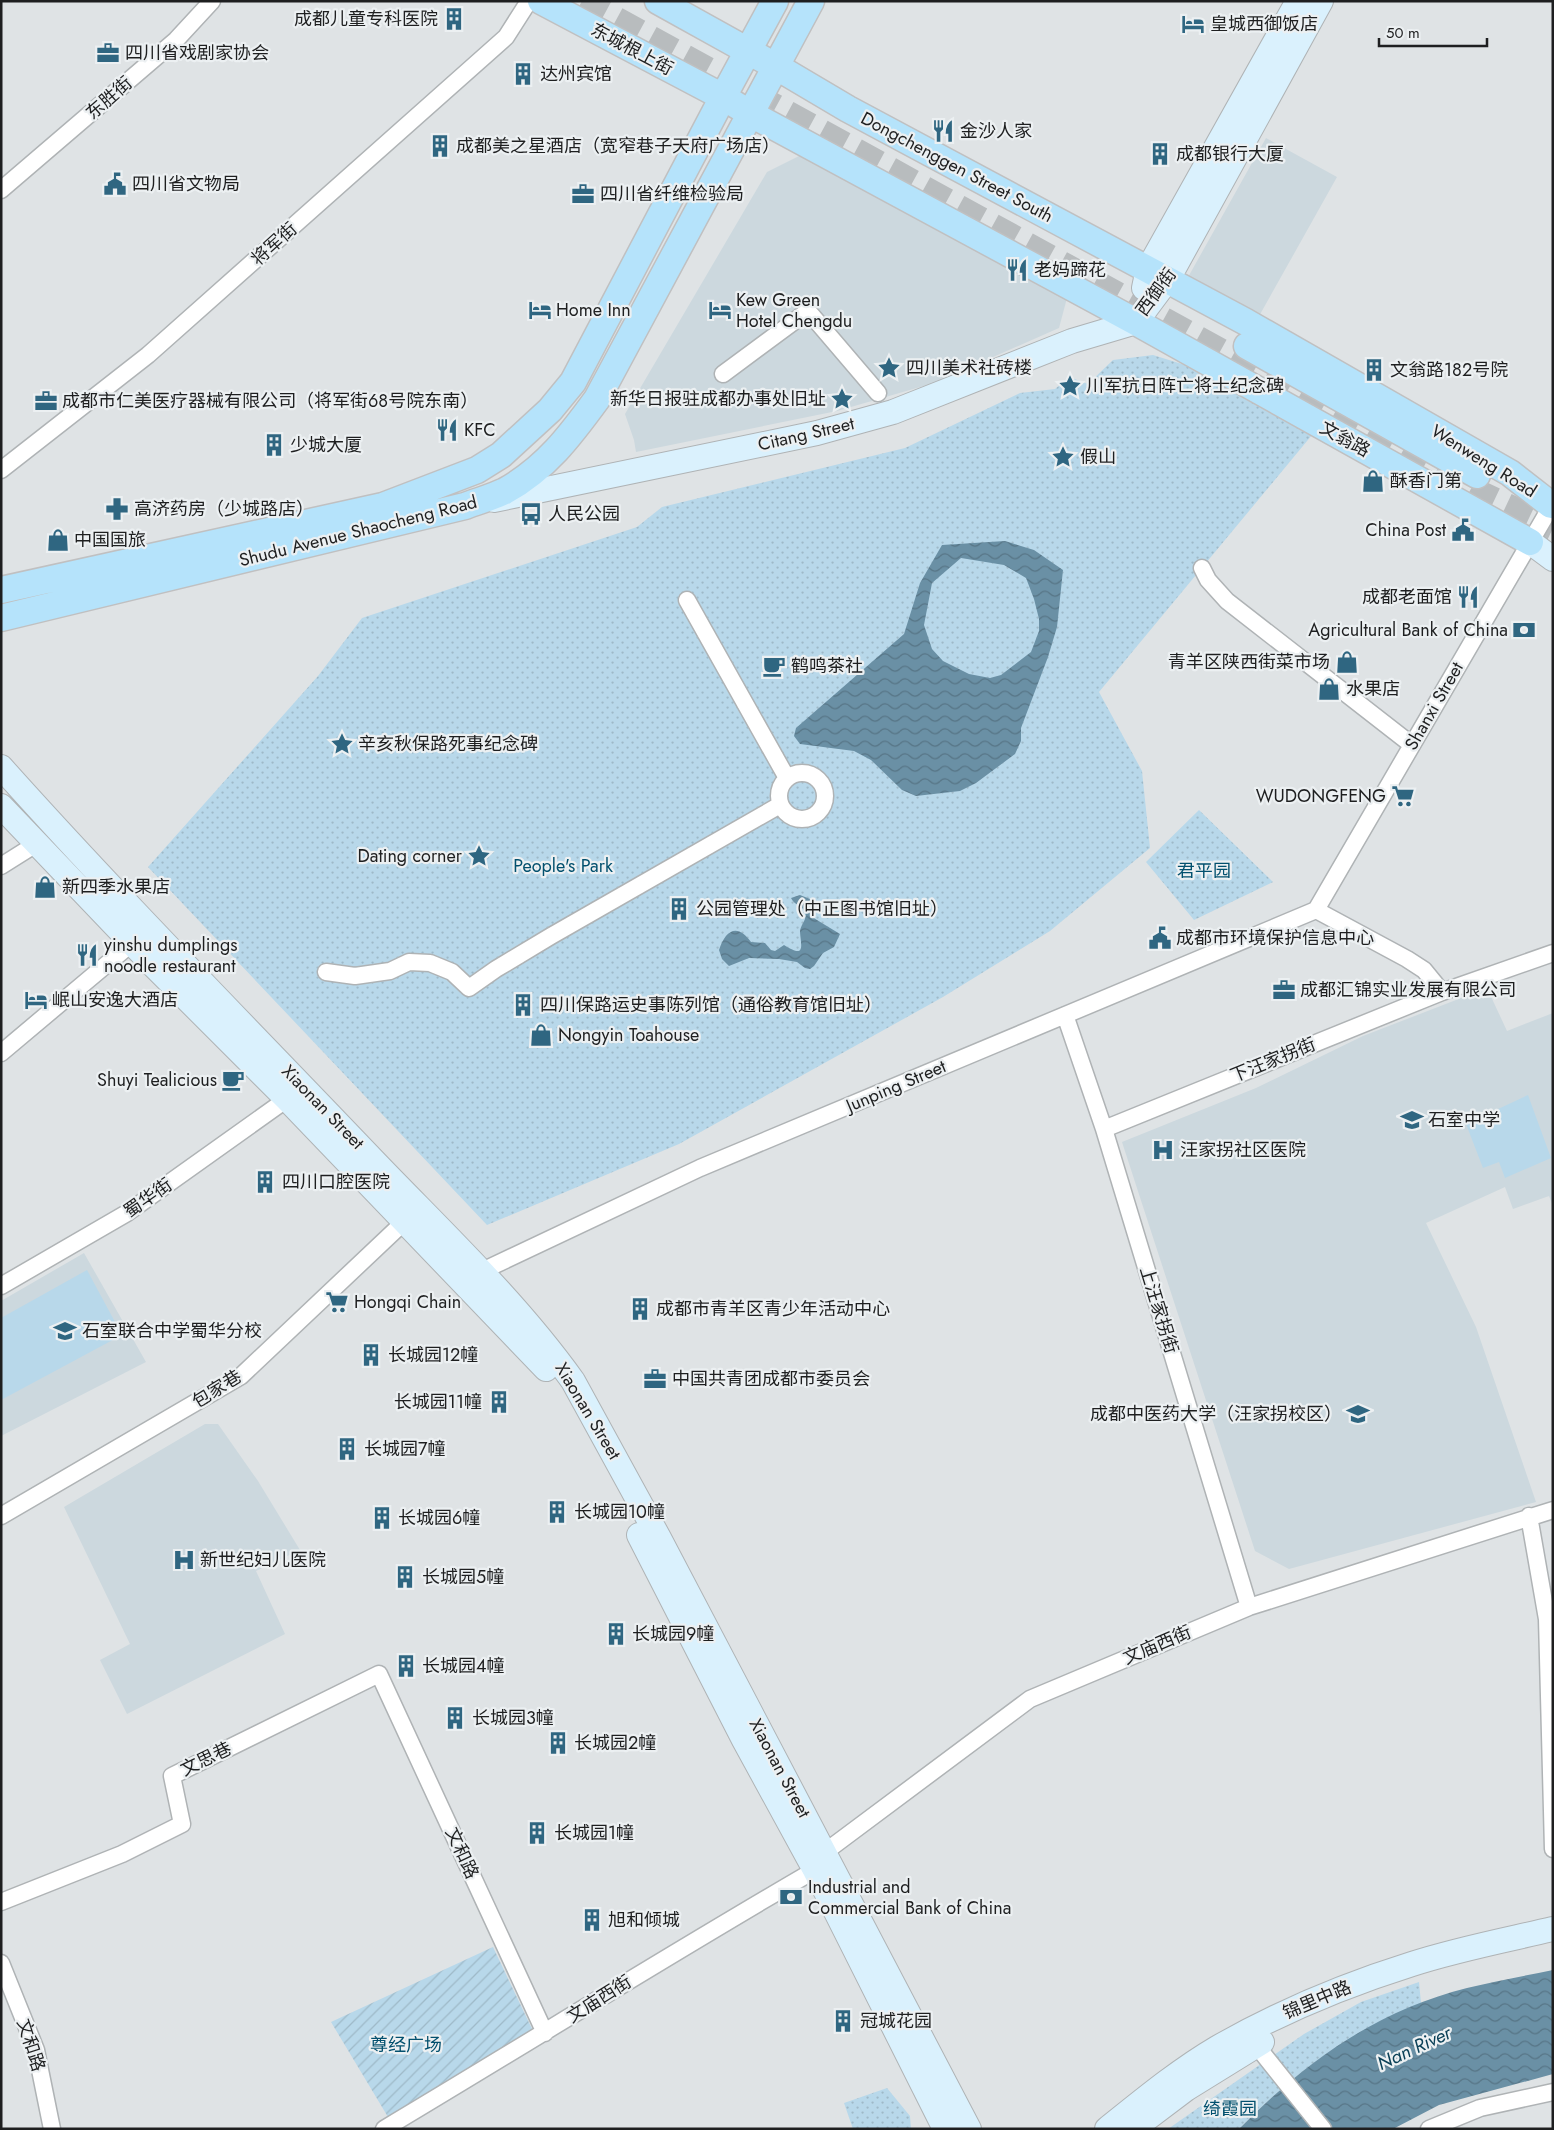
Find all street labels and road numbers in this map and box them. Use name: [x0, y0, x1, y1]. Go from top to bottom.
street label: 东城根上街: [586, 16, 678, 82]
street label: 东胜街: [80, 70, 138, 126]
street label: Dongchenggen Street South: [856, 105, 1058, 229]
street label: 将军街: [245, 216, 303, 272]
street label: 西御街: [1130, 263, 1182, 321]
street label: Citang Street: [755, 410, 857, 458]
street label: 文翁路: [1315, 415, 1375, 463]
street label: Wenweng Road: [1426, 418, 1542, 504]
street label: Shudu Avenue Shaocheng Road: [236, 489, 480, 573]
street label: Shanxi Street: [1398, 656, 1470, 755]
street label: 下汪家拐街: [1226, 1031, 1320, 1089]
street label: Junping Street: [840, 1053, 951, 1119]
street label: Xiaonan Street: [276, 1059, 371, 1156]
street label: 蜀华街: [118, 1172, 178, 1224]
street label: 上汪家拐街: [1133, 1263, 1185, 1357]
street label: Xiaonan Street: [549, 1358, 628, 1465]
street label: 包家巷: [187, 1364, 247, 1414]
street label: 文庙西街: [1119, 1619, 1195, 1671]
street label: Xiaonan Street: [743, 1714, 817, 1823]
street label: 文思巷: [176, 1735, 236, 1783]
street label: 文和路: [439, 1823, 485, 1883]
street label: 文庙西街: [562, 1969, 636, 2029]
street label: 锦里中路: [1279, 1974, 1355, 2026]
street label: 文和路: [10, 2015, 52, 2075]

